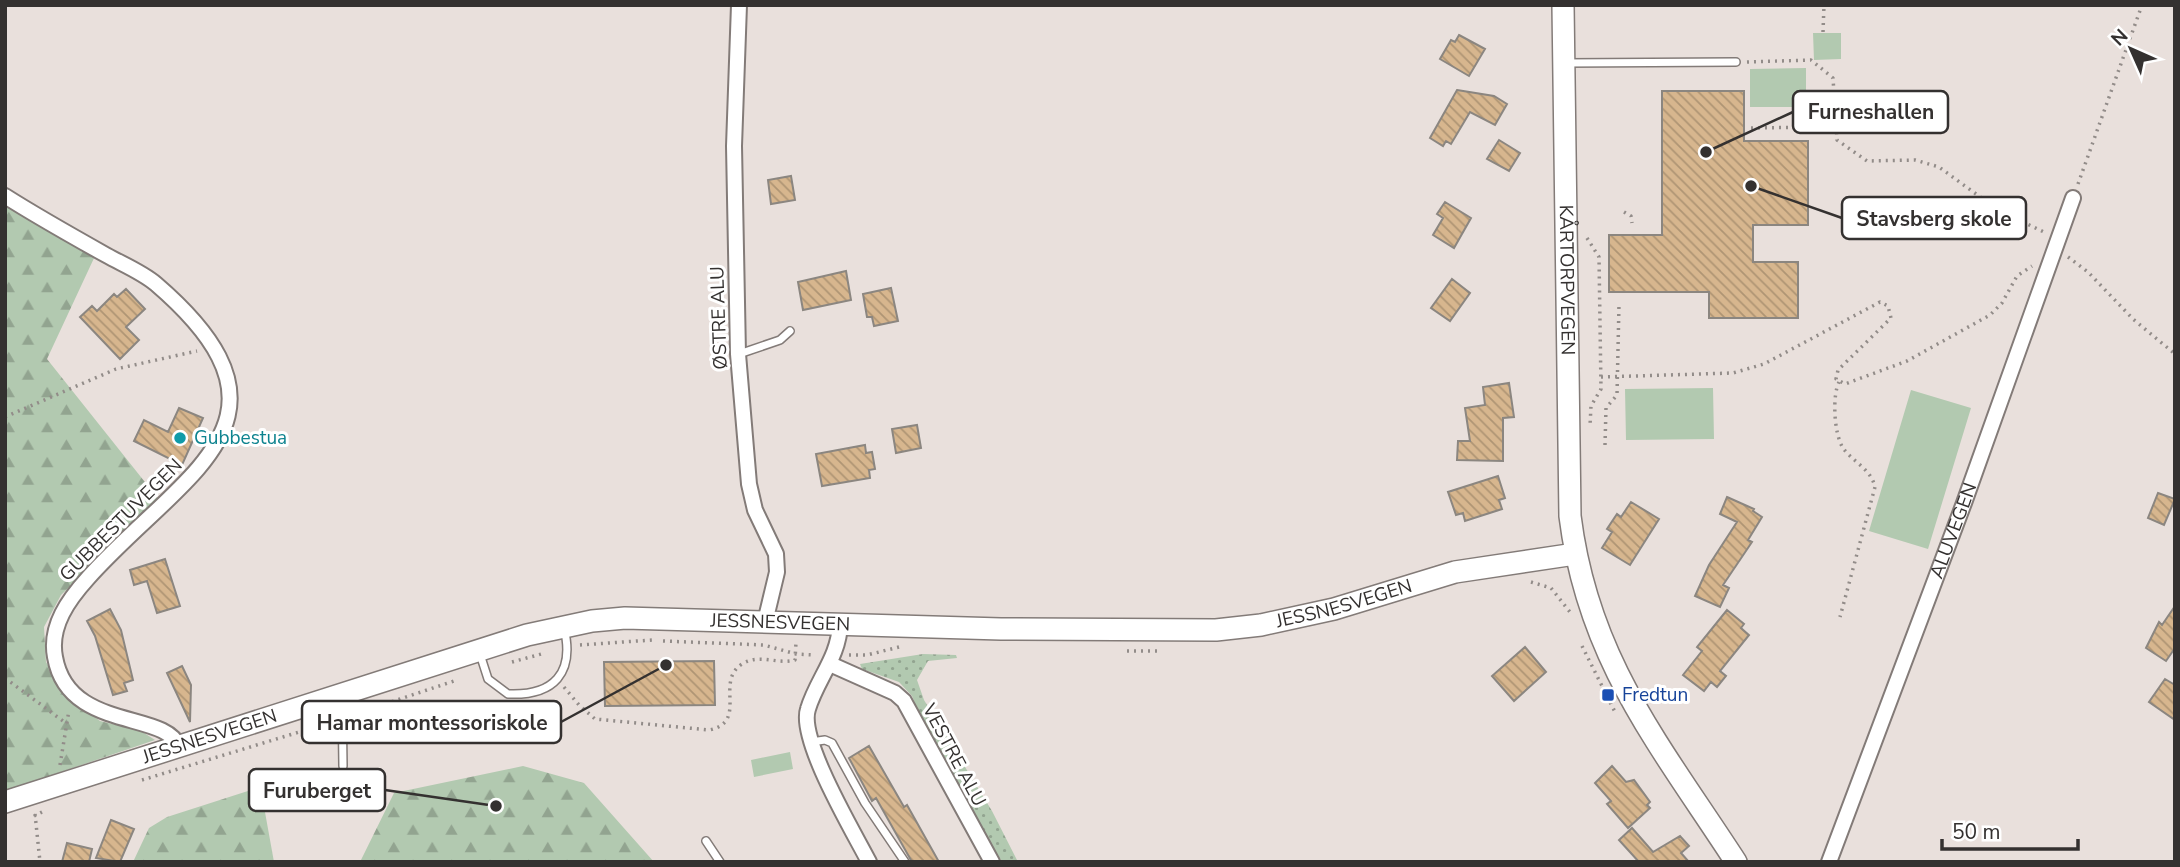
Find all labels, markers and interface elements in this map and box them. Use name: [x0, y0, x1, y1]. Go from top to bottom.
north arrow: [2096, 14, 2166, 84]
text: N: [2105, 23, 2134, 52]
callout: Furneshallen: [1793, 91, 1948, 133]
text: Furneshallen: [1808, 98, 1934, 126]
callout: Stavsberg skole: [1842, 197, 2026, 239]
street label: KÅRTORPVEGEN: [1553, 205, 1581, 355]
text: Stavsberg skole: [1856, 205, 2012, 233]
street label: ØSTRE ALU: [704, 266, 734, 370]
place label: Gubbestua: [194, 425, 287, 451]
marker: Gubbestua: [172, 430, 188, 446]
street label: GUBBESTUVEGEN: [54, 453, 188, 587]
street label: ALUVEGEN: [1924, 479, 1983, 582]
street label: JESSNESVEGEN: [1273, 573, 1415, 635]
street label: JESSNESVEGEN: [709, 607, 851, 638]
place label: Fredtun: [1622, 682, 1688, 708]
marker: Fredtun: [1600, 687, 1616, 703]
street label: VESTRE ALU: [916, 698, 992, 811]
callout: Hamar montessoriskole: [302, 701, 561, 743]
street label: JESSNESVEGEN: [138, 703, 280, 770]
text: Hamar montessoriskole: [316, 709, 548, 737]
callout: Furuberget: [249, 769, 385, 811]
text: Furuberget: [263, 777, 372, 805]
scale bar: [1942, 808, 2078, 852]
text: 50 m: [1952, 818, 2001, 846]

